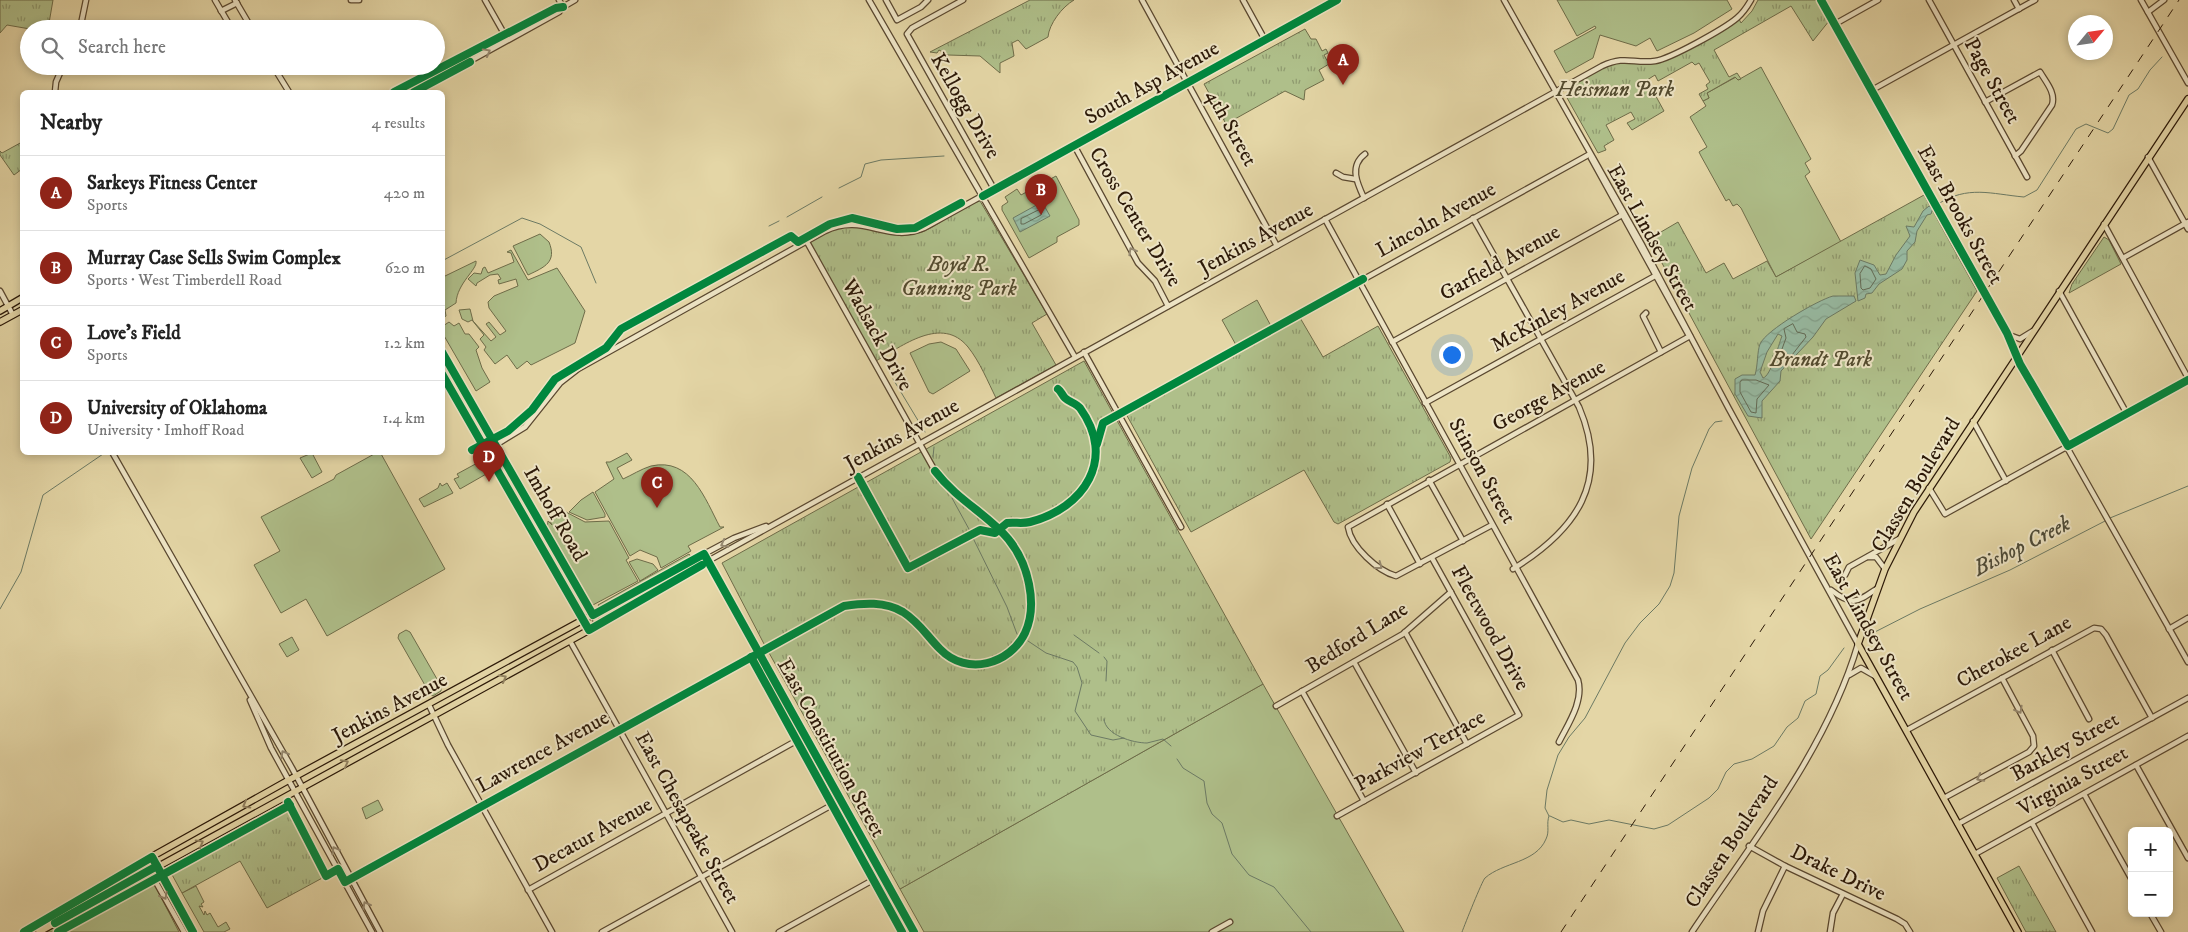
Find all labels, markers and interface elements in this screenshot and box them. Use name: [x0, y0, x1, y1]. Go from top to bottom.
north arrow: [2068, 15, 2113, 60]
search box: [20, 20, 445, 75]
icon: search: [38, 34, 66, 62]
street label: Page Street: [1958, 34, 2026, 129]
street label: South Asp Avenue: [1080, 35, 1224, 131]
text: Search here: [78, 36, 166, 59]
pin: A: [1327, 44, 1359, 85]
one-way arrow: [482, 48, 491, 58]
street label: Kellogg Drive: [924, 49, 1006, 164]
park label: Heisman Park: [1555, 77, 1674, 103]
street label: 4th Street: [1199, 85, 1263, 171]
text: Nearby: [40, 110, 102, 136]
text: 4 results: [372, 113, 425, 133]
street label: East Brooks Street: [1911, 141, 2009, 289]
street label: Cross Center Drive: [1083, 142, 1187, 292]
street label: East Lindsey Street: [1601, 160, 1703, 316]
text: Sarkeys Fitness Center: [87, 172, 257, 195]
pin: B: [1025, 174, 1057, 215]
street label: Lincoln Avenue: [1372, 176, 1501, 264]
text: A: [51, 183, 61, 203]
text: 420 m: [384, 183, 425, 203]
text: Sports: [87, 195, 128, 215]
street label: Jenkins Avenue: [1193, 197, 1318, 282]
street label: Garfield Avenue: [1435, 219, 1565, 307]
text: Murray Case Sells Swim Complex: [87, 247, 341, 270]
one-way arrow: [1128, 247, 1138, 256]
park label: Boyd R. Gunning Park: [901, 252, 1017, 302]
text: B: [51, 258, 61, 278]
text: 620 m: [385, 258, 425, 278]
street label: McKinley Avenue: [1487, 263, 1630, 358]
text: Sports · West Timberdell Road: [87, 270, 282, 290]
street label: Wadsack Drive: [835, 274, 919, 396]
text: Love's Field: [87, 322, 181, 345]
text: C: [51, 333, 61, 353]
text: 1.2 km: [384, 333, 425, 353]
your location: [1439, 342, 1465, 368]
text: Sports: [87, 345, 128, 365]
park label: Brandt Park: [1769, 347, 1872, 373]
street label: George Avenue: [1488, 354, 1610, 438]
street label: Jenkins Avenue: [839, 393, 964, 478]
text: University of Oklahoma: [87, 397, 267, 420]
text: D: [50, 408, 62, 428]
text: 1.4 km: [383, 408, 425, 428]
street label: Classen Boulevard: [1866, 413, 1967, 557]
street label: Stinson Street: [1442, 414, 1522, 528]
text: University · Imhoff Road: [87, 420, 244, 440]
pin: D: [473, 441, 505, 482]
street label: Imhoff Road: [517, 462, 593, 567]
pin: C: [641, 467, 673, 508]
water label: Bishop Creek: [1968, 510, 2076, 582]
one-way arrow: [720, 538, 729, 548]
street label: East Lindsey Street: [1817, 549, 1919, 705]
one-way arrow: [1373, 560, 1382, 568]
street label: Fleetwood Drive: [1445, 561, 1535, 695]
street label: Bedford Lane: [1301, 596, 1413, 680]
street label: Cherokee Lane: [1952, 610, 2076, 694]
street label: East Constitution Street: [771, 654, 891, 842]
street label: Jenkins Avenue: [326, 667, 452, 750]
one-way arrow: [498, 674, 507, 684]
street label: Parkview Terrace: [1350, 704, 1490, 798]
one-way arrow: [2013, 704, 2023, 713]
street label: Lawrence Avenue: [472, 705, 614, 799]
street label: Barkley Street: [2006, 707, 2124, 787]
street label: East Chesapeake Street: [629, 727, 745, 909]
street label: Virginia Street: [2013, 740, 2133, 822]
one-way arrow: [280, 750, 290, 759]
one-way arrow: [339, 759, 348, 769]
street label: Classen Boulevard: [1680, 771, 1785, 913]
one-way arrow: [1977, 772, 1986, 782]
street label: Decatur Avenue: [529, 791, 657, 878]
one-way arrow: [242, 798, 251, 808]
map controls: [2128, 827, 2173, 917]
button: +: [2128, 827, 2173, 872]
one-way arrow: [195, 839, 204, 849]
street label: Drake Drive: [1786, 839, 1890, 907]
one-way arrow: [332, 847, 342, 856]
button: −: [2128, 872, 2173, 917]
one-way arrow: [158, 891, 168, 900]
one-way arrow: [362, 901, 372, 910]

